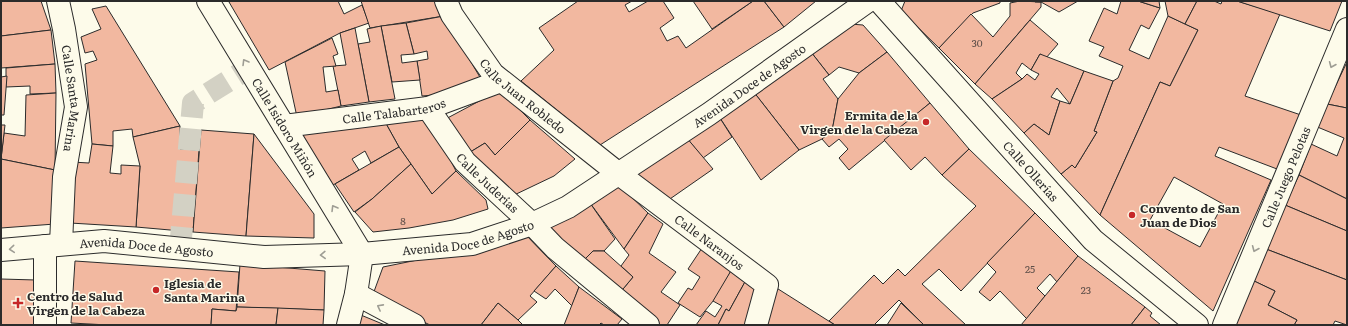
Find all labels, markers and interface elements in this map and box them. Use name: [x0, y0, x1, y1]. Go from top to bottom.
house number: 30: [971, 35, 983, 50]
street label: Avenida Doce de Agosto: [689, 39, 809, 131]
street label: Calle Santa Marina: [58, 44, 85, 154]
street label: Calle Juan Robledo: [476, 55, 570, 138]
one-way arrow: [242, 59, 250, 66]
one-way arrow: [1329, 60, 1337, 68]
street label: Calle Isidoro Miñón: [248, 74, 322, 181]
street label: Calle Talabarteros: [341, 93, 448, 128]
place label: Ermita de la Virgen de la Cabeza: [800, 106, 918, 138]
marker: Ermita de la Virgen de la Cabeza: [921, 117, 931, 127]
street label: Calle Juego Pelotas: [1256, 123, 1315, 231]
street label: Calle Ollerías: [999, 137, 1063, 206]
street label: Calle Juderías: [452, 149, 523, 217]
place label: Convento de San Juan de Dios: [1140, 199, 1241, 231]
one-way arrow: [332, 206, 339, 213]
street label: Calle Naranjos: [671, 210, 748, 274]
marker: Convento de San Juan de Dios: [1127, 210, 1137, 220]
house number: 8: [400, 213, 406, 228]
street label: Avenida Doce de Agosto: [401, 215, 536, 259]
street label: Avenida Doce de Agosto: [78, 232, 214, 261]
one-way arrow: [9, 245, 15, 254]
one-way arrow: [1252, 245, 1260, 253]
one-way arrow: [320, 251, 326, 259]
house number: 25: [1025, 261, 1035, 276]
place label: Iglesia de Santa Marina: [164, 274, 245, 306]
house number: 23: [1081, 282, 1091, 297]
marker: Iglesia de Santa Marina: [151, 285, 161, 295]
place label: Centro de Salud Virgen de la Cabeza: [27, 287, 145, 319]
marker: Centro de Salud Virgen de la Cabeza: [12, 297, 24, 309]
one-way arrow: [377, 304, 384, 311]

